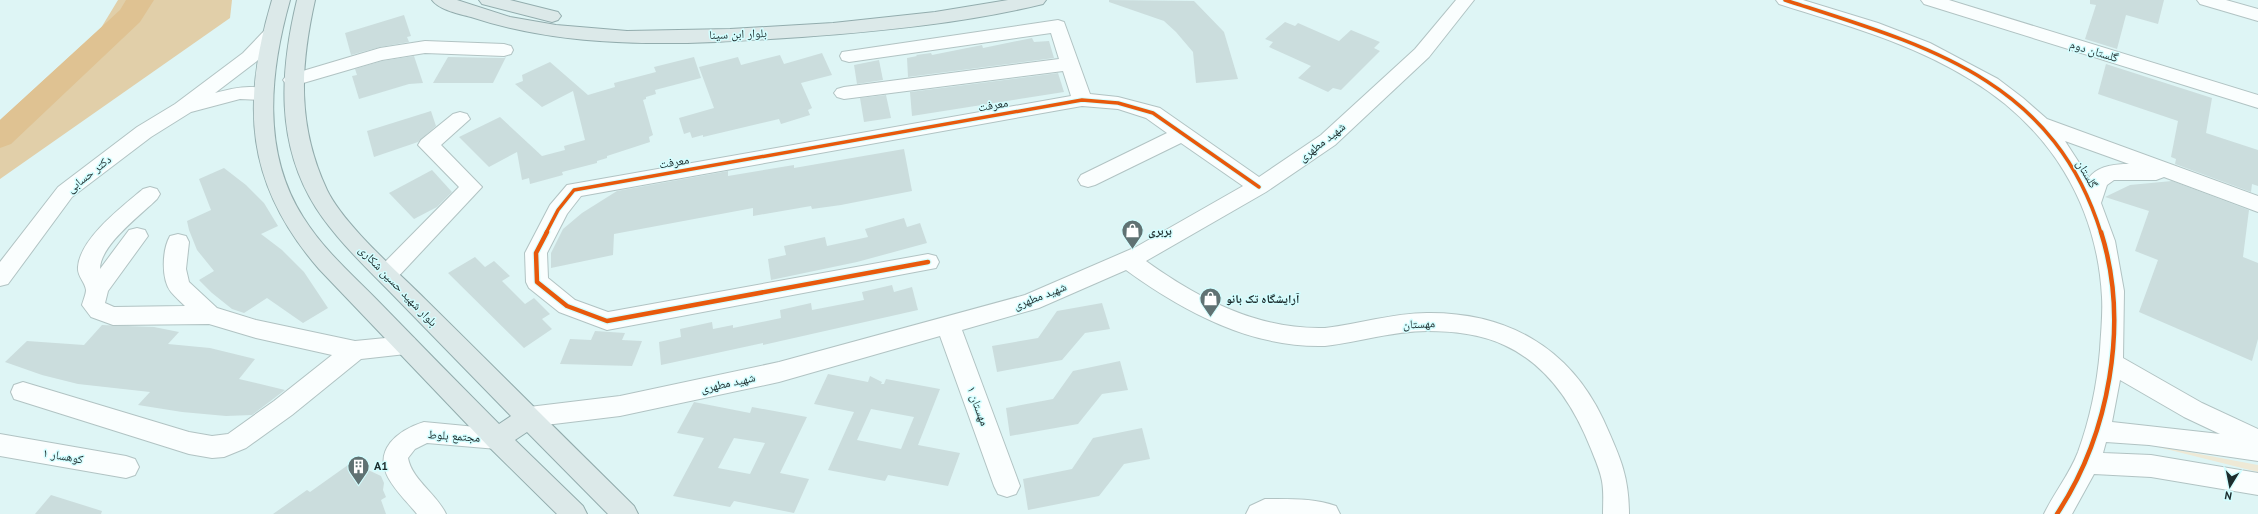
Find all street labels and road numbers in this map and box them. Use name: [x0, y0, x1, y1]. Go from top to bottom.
street label: بلوار ابن سینا: [709, 25, 767, 42]
street label: گلستان دوم: [2068, 36, 2120, 66]
street label: معرفت: [977, 95, 1009, 115]
street label: شهید مطهری: [1295, 119, 1348, 165]
street label: دکتر حسابی: [63, 152, 114, 196]
street label: معرفت: [658, 152, 690, 172]
street label: گلستان: [2073, 157, 2102, 191]
street label: بلوار شهید حسین شکاری: [356, 242, 441, 330]
street label: شهید مطهری: [1011, 279, 1069, 313]
street label: مهستان: [1403, 315, 1435, 332]
street label: شهید مطهری: [699, 369, 757, 396]
street label: مهستان ۱: [964, 384, 993, 428]
street label: مجتمع بلوط: [427, 426, 481, 445]
street label: کوهسار ۱: [42, 445, 85, 466]

